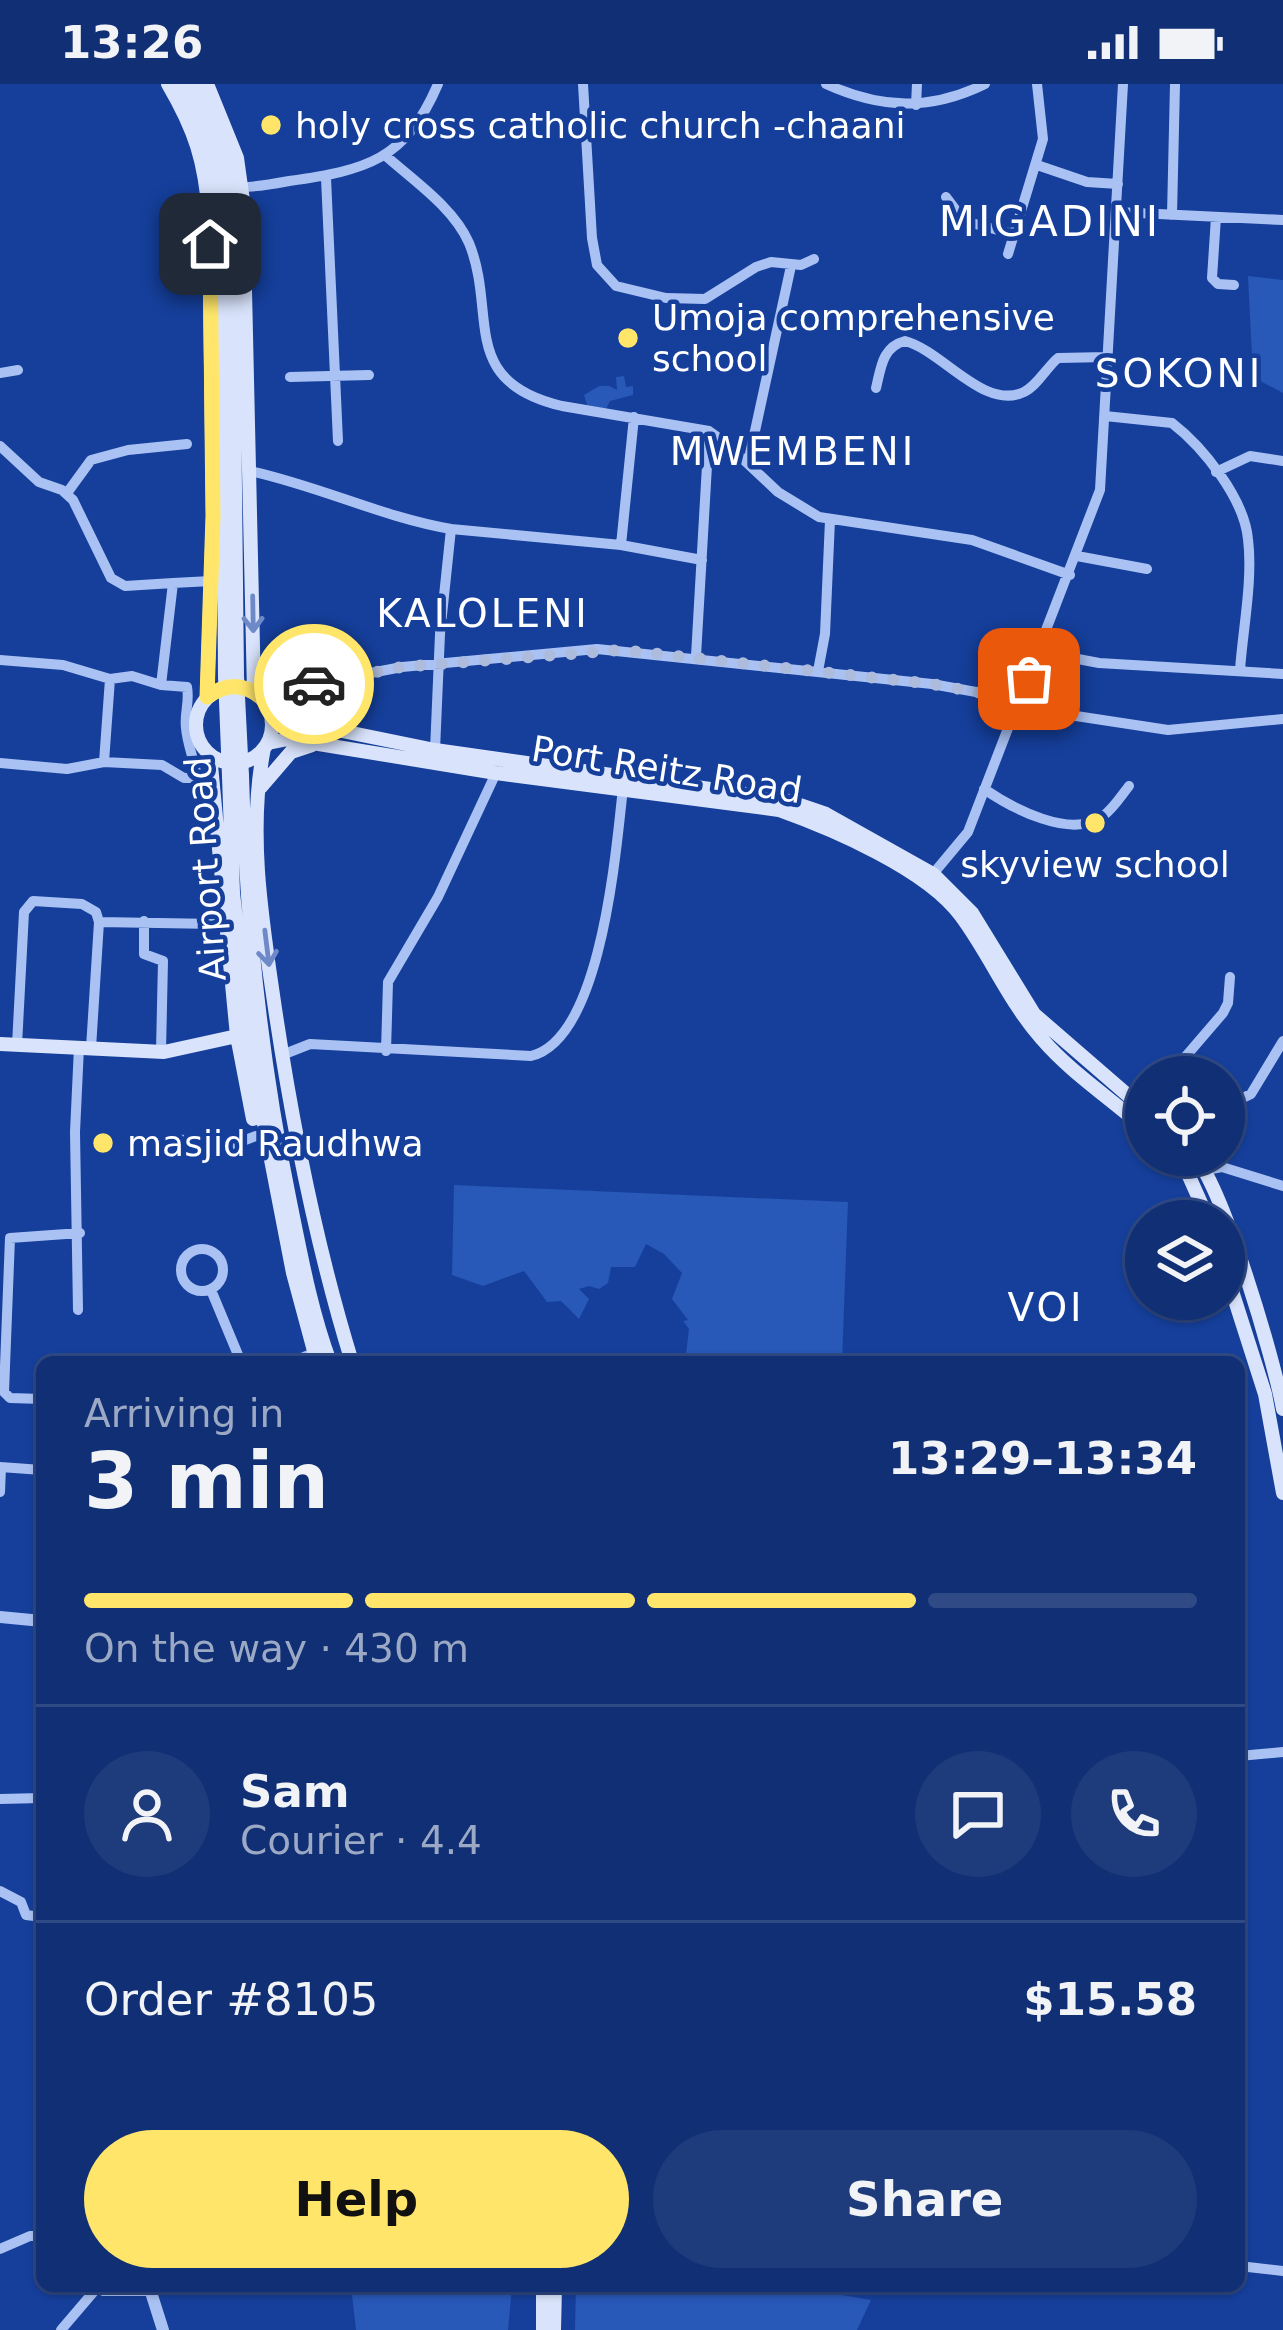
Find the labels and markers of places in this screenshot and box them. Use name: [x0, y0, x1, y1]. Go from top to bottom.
place label: holy cross catholic church -chaani: [295, 105, 905, 146]
marker: holy cross catholic church -chaani: [258, 112, 284, 138]
pin: [159, 193, 261, 295]
place label: Umoja comprehensive school: [652, 297, 1055, 379]
marker: Umoja comprehensive school: [615, 325, 641, 351]
pin: [978, 628, 1080, 730]
marker: skyview school: [1082, 810, 1108, 836]
place label: skyview school: [960, 844, 1230, 885]
place label: masjid Raudhwa: [127, 1123, 423, 1164]
marker: masjid Raudhwa: [90, 1130, 116, 1156]

